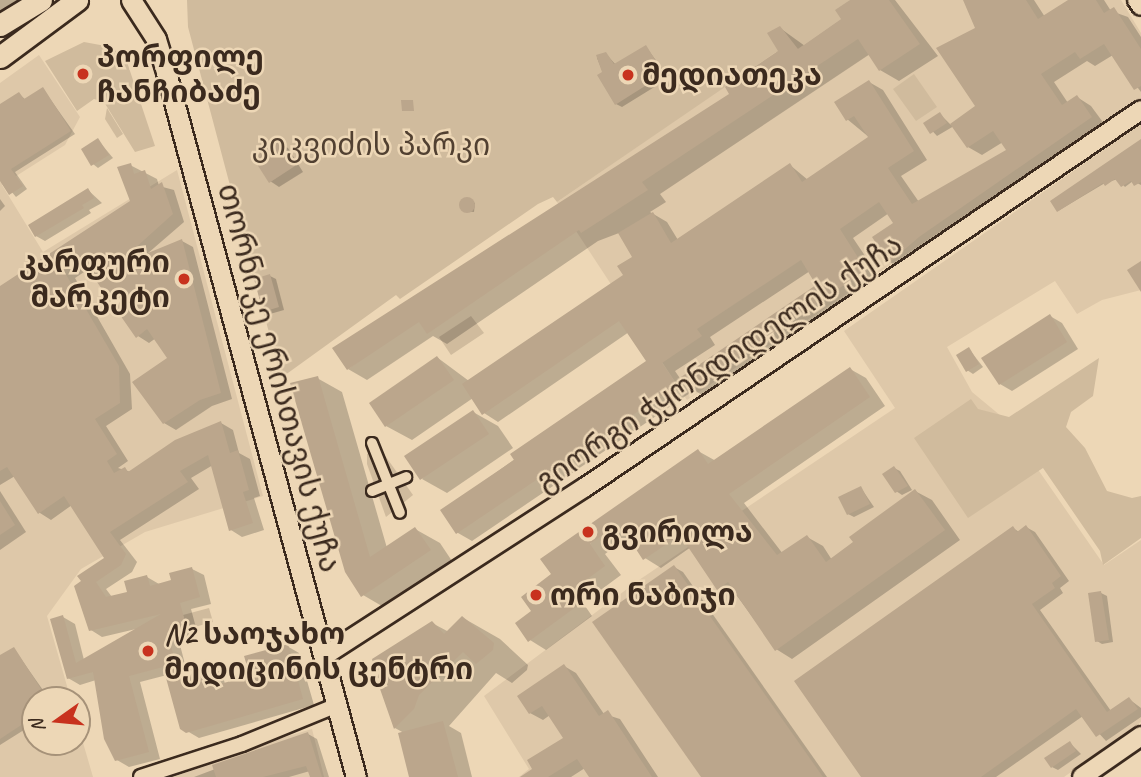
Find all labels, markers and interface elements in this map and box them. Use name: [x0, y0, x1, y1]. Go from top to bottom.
place label: პორფილე ჩანჩიბაძე: [97, 39, 264, 110]
place label: მედიათეკა: [642, 57, 822, 93]
marker: პორფილე ჩანჩიბაძე: [75, 66, 91, 82]
marker: მედიათეკა: [620, 67, 636, 83]
park label: კიკვიძის პარკი: [252, 127, 490, 163]
street label: თორნიკე ერისთავის ქუჩა: [210, 180, 348, 576]
street label: გიორგი ჭყონდიდელის ქუჩა: [529, 227, 909, 499]
place label: კარფური მარკეტი: [19, 244, 170, 314]
marker: კარფური მარკეტი: [176, 271, 192, 287]
place label: გვირილა: [602, 514, 753, 550]
marker: გვირილა: [580, 524, 596, 540]
place label: ორი ნაბიჯი: [550, 577, 736, 613]
marker: ორი ნაბიჯი: [528, 587, 544, 603]
place label: N2 საოჯახო მედიცინის ცენტრი: [164, 616, 473, 686]
marker: N2 საოჯახო მედიცინის ცენტრი: [138, 641, 158, 661]
north arrow: [21, 686, 91, 756]
text: N: [25, 717, 51, 735]

